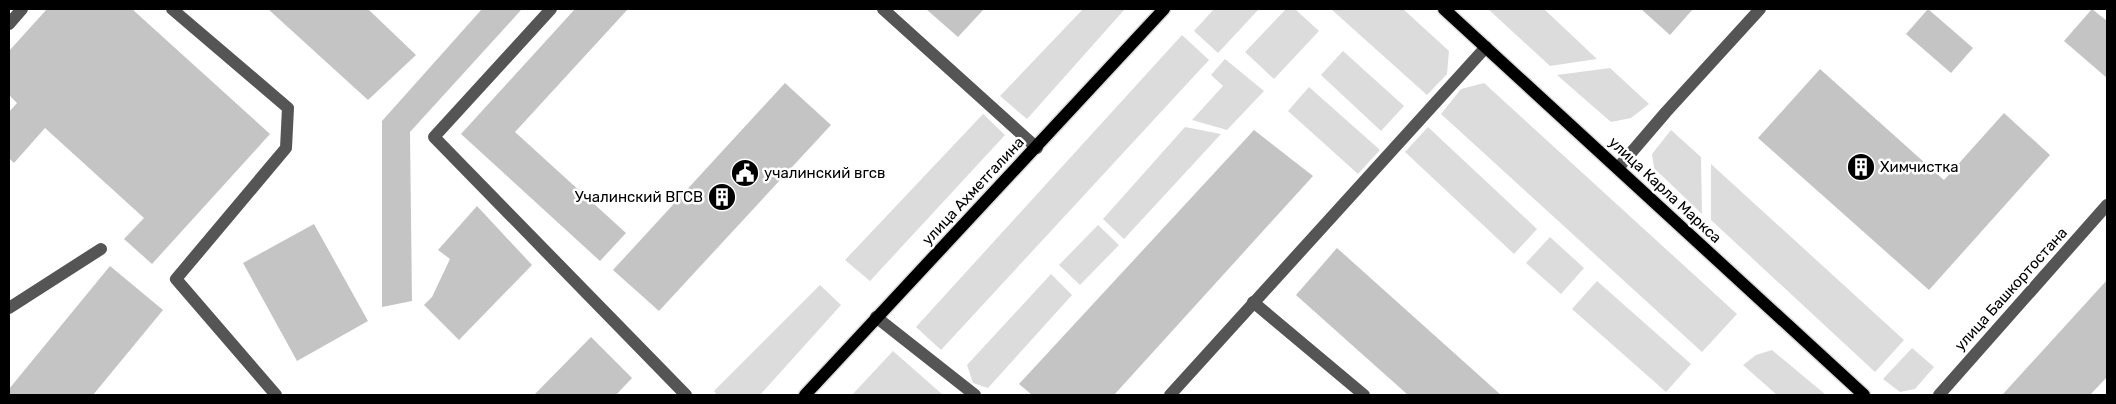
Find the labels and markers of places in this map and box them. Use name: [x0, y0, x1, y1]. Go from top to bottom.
building icon: Химчистка: [1846, 152, 1876, 182]
public building icon: учалинский вгсв: [730, 158, 760, 188]
place label: Химчистка: [1880, 158, 1959, 176]
place label: учалинский вгсв: [764, 164, 885, 182]
building icon: Учалинский ВГСВ: [707, 182, 737, 212]
place label: Учалинский ВГСВ: [575, 188, 703, 206]

